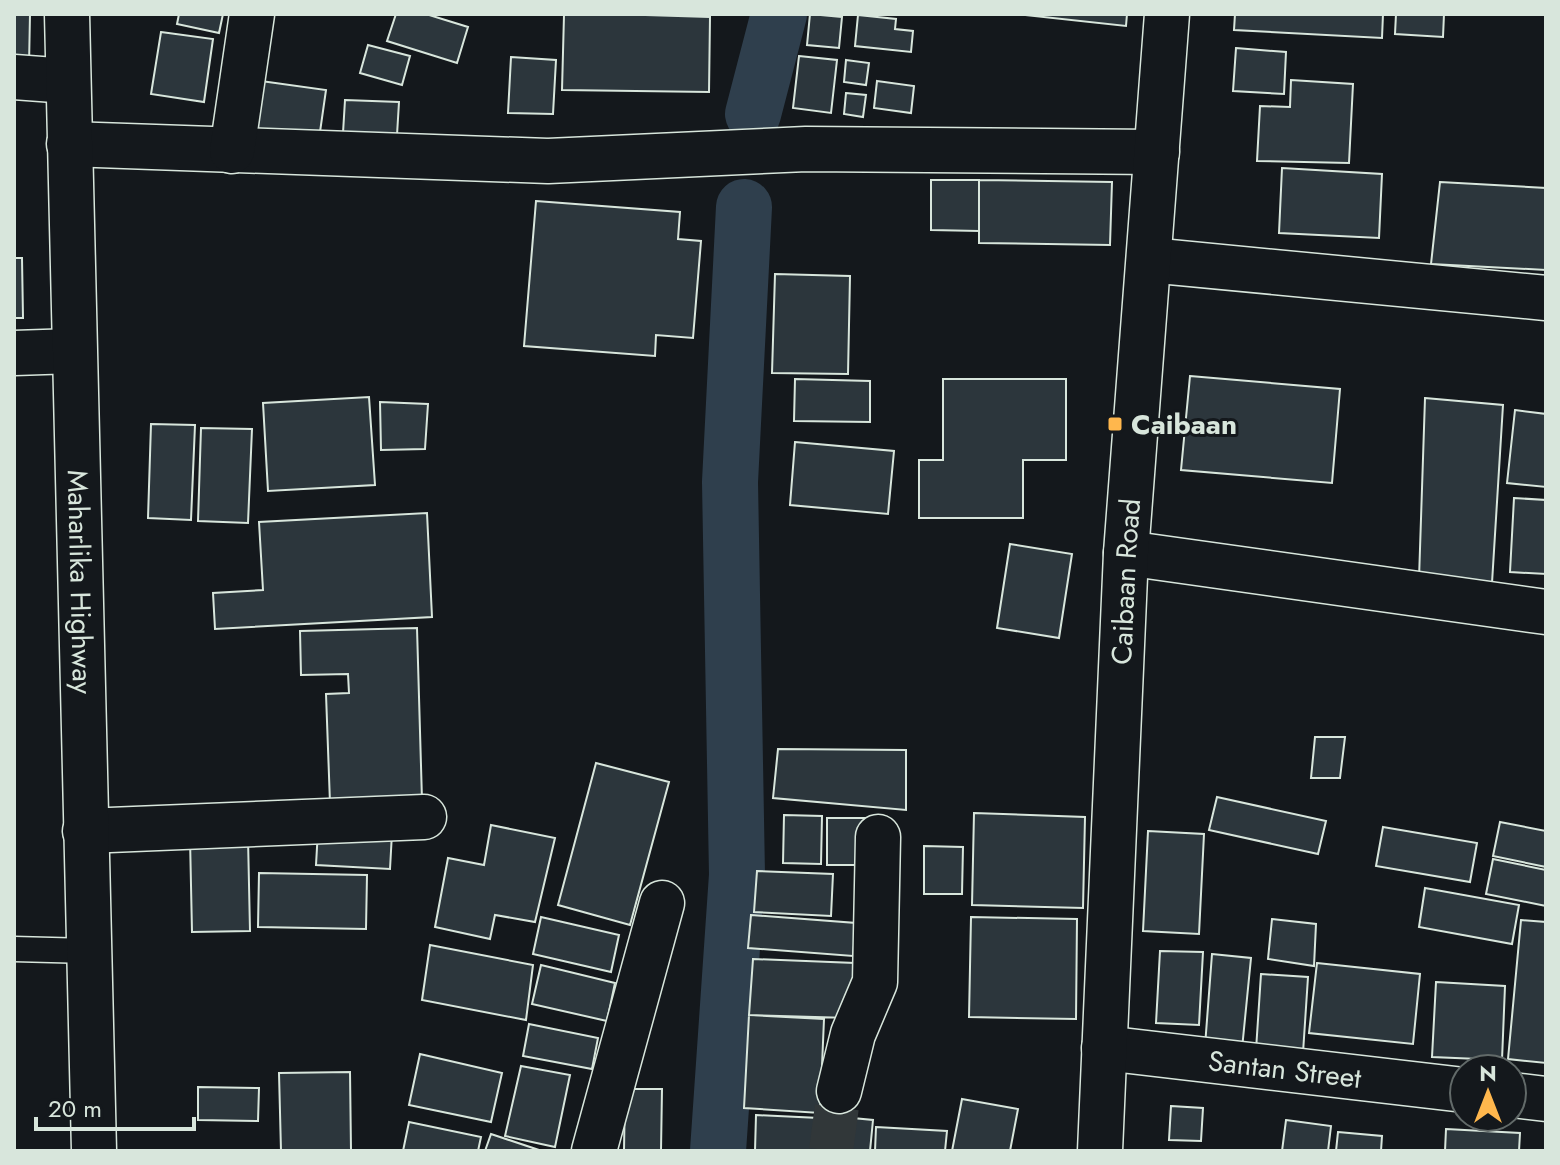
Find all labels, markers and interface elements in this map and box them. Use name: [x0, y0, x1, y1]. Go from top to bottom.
place label: Caibaan: [1131, 404, 1237, 445]
marker: Caibaan: [1106, 415, 1124, 433]
street label: Maharlika Highway: [57, 469, 104, 695]
street label: Caibaan Road: [1101, 497, 1151, 666]
street label: Santan Street: [1206, 1040, 1364, 1098]
north arrow: [1448, 1053, 1528, 1133]
text: N: [1479, 1057, 1497, 1089]
scale bar: [36, 1081, 194, 1131]
text: 20 m: [48, 1091, 102, 1126]

